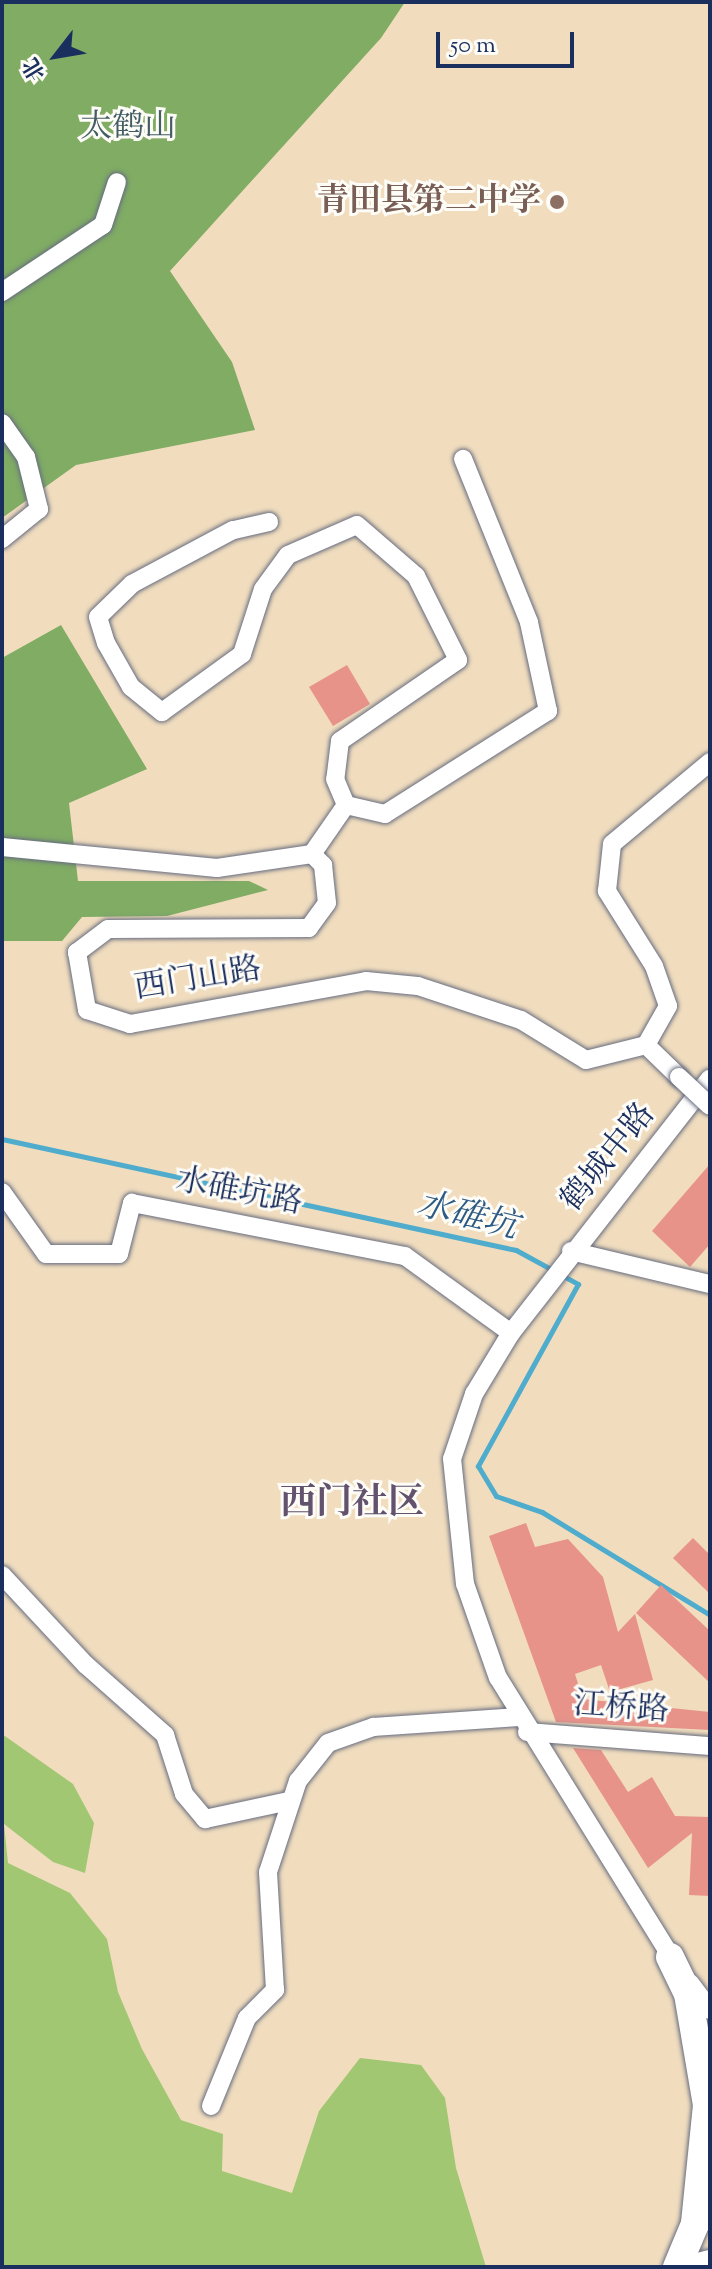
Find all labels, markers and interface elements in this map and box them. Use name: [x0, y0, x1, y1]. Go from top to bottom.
north arrow: [16, 16, 96, 96]
scale bar: [440, 16, 578, 66]
text: 50 m: [450, 29, 496, 63]
text: 北: [16, 51, 55, 86]
park label: 太鹤山: [80, 109, 176, 147]
place label: 青田县第二中学: [317, 183, 541, 221]
marker: 青田县第二中学: [548, 193, 566, 211]
street label: 西门山路: [132, 951, 264, 1009]
street label: 鹤城中路: [554, 1096, 664, 1220]
street label: 水碓坑路: [173, 1162, 305, 1224]
water label: 水碓坑: [413, 1185, 521, 1249]
district label: 西门社区: [280, 1483, 424, 1527]
street label: 江桥路: [572, 1686, 670, 1732]

